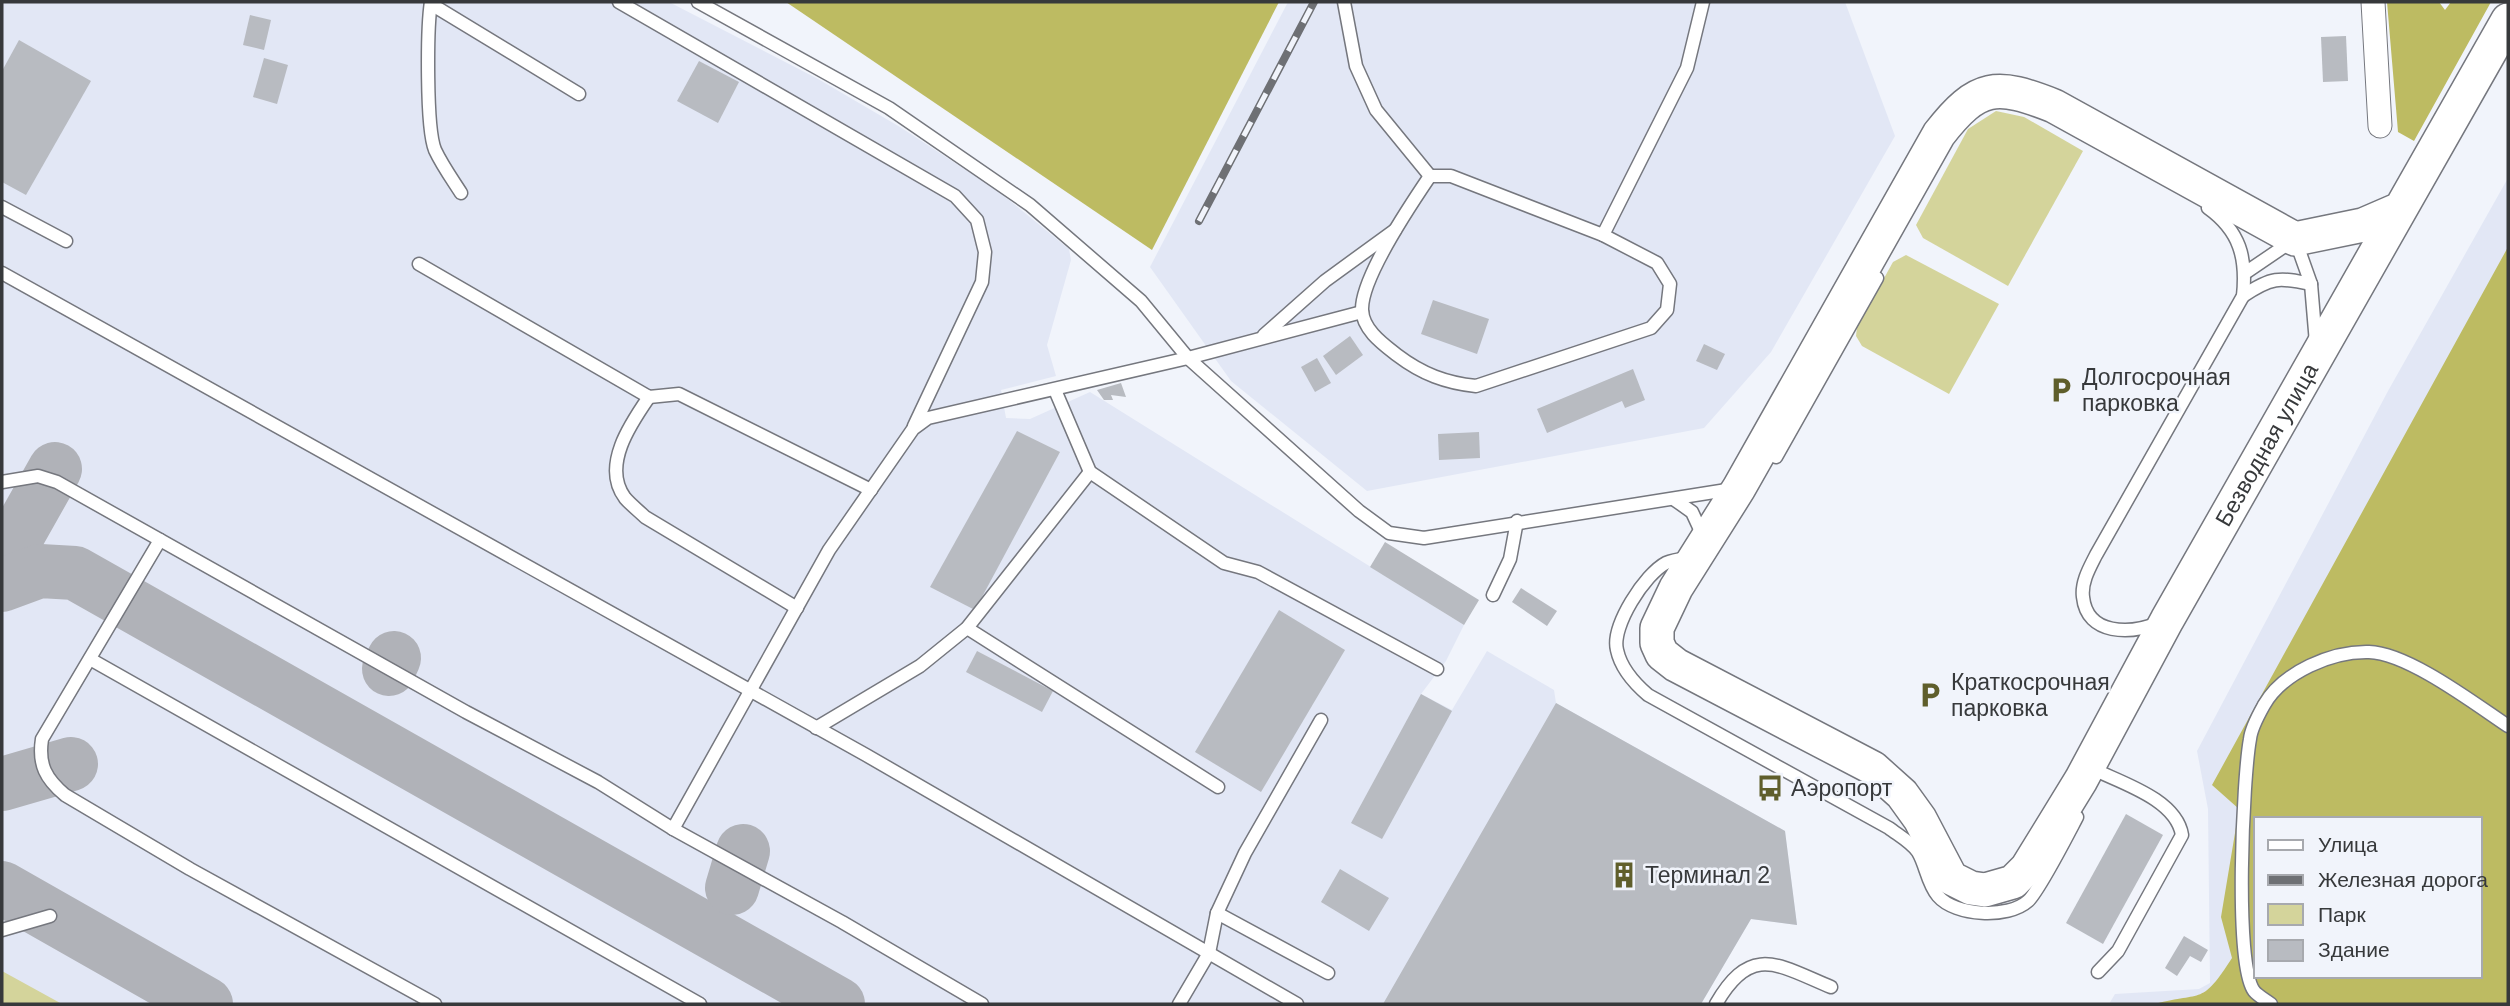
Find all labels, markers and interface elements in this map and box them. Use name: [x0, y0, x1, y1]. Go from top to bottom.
street label: Безводная улица: [2210, 358, 2323, 531]
place label: Долгосрочная парковка: [2082, 364, 2231, 416]
parking icon: Долгосрочная парковка: [2046, 375, 2076, 405]
place label: Краткосрочная парковка: [1951, 669, 2110, 721]
parking icon: Краткосрочная парковка: [1915, 680, 1945, 710]
bus stop icon: Аэропорт: [1755, 773, 1785, 803]
place label: Аэропорт: [1791, 775, 1893, 801]
legend: [2254, 817, 2482, 978]
text: Улица: [2318, 833, 2378, 856]
building icon: Терминал 2: [1609, 860, 1639, 890]
place label: Терминал 2: [1645, 862, 1770, 888]
text: Железная дорога: [2318, 868, 2488, 891]
text: Парк: [2318, 903, 2366, 926]
text: Здание: [2318, 938, 2390, 961]

